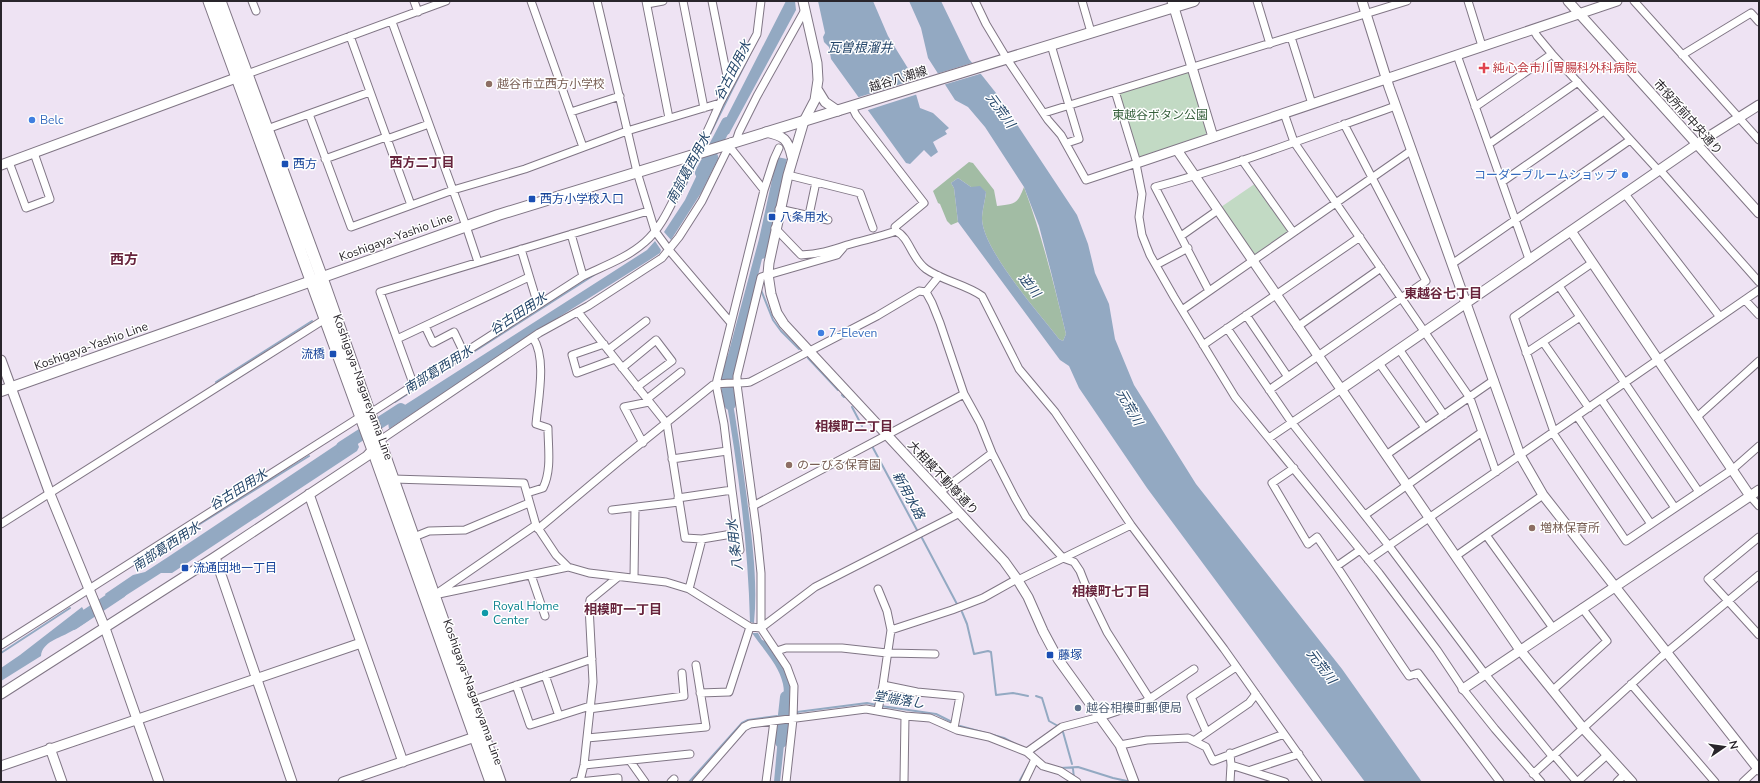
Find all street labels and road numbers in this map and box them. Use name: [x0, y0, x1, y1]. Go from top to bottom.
street label: 越谷八潮線: [867, 63, 929, 95]
street label: 市役所前中央通り: [1650, 76, 1726, 158]
street label: Koshigaya-Yashio Line: [337, 209, 455, 265]
street label: Koshigaya-Nagareyama Line: [329, 312, 397, 462]
street label: Koshigaya-Yashio Line: [32, 318, 150, 374]
street label: 大相模不動尊通り: [904, 437, 982, 519]
street label: Koshigaya-Nagareyama Line: [439, 617, 507, 767]

